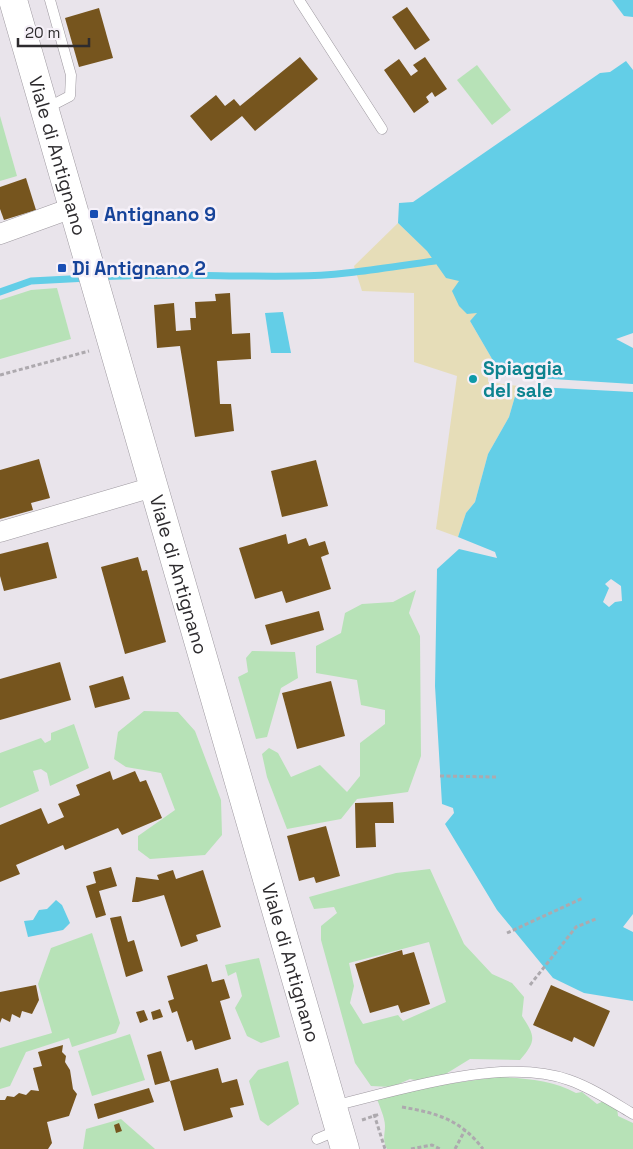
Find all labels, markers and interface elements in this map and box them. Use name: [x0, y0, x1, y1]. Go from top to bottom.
scale bar: [18, 15, 89, 47]
text: 20 m: [25, 23, 60, 42]
street label: Viale di Antignano: [23, 73, 93, 238]
place label: Antignano 9: [104, 202, 216, 227]
marker: Antignano 9: [88, 208, 100, 220]
place label: Di Antignano 2: [72, 256, 206, 281]
marker: Di Antignano 2: [56, 262, 68, 274]
place label: Spiaggia del sale: [483, 356, 563, 403]
marker: Spiaggia del sale: [467, 373, 479, 385]
street label: Viale di Antignano: [144, 492, 214, 657]
street label: Viale di Antignano: [256, 880, 326, 1045]

